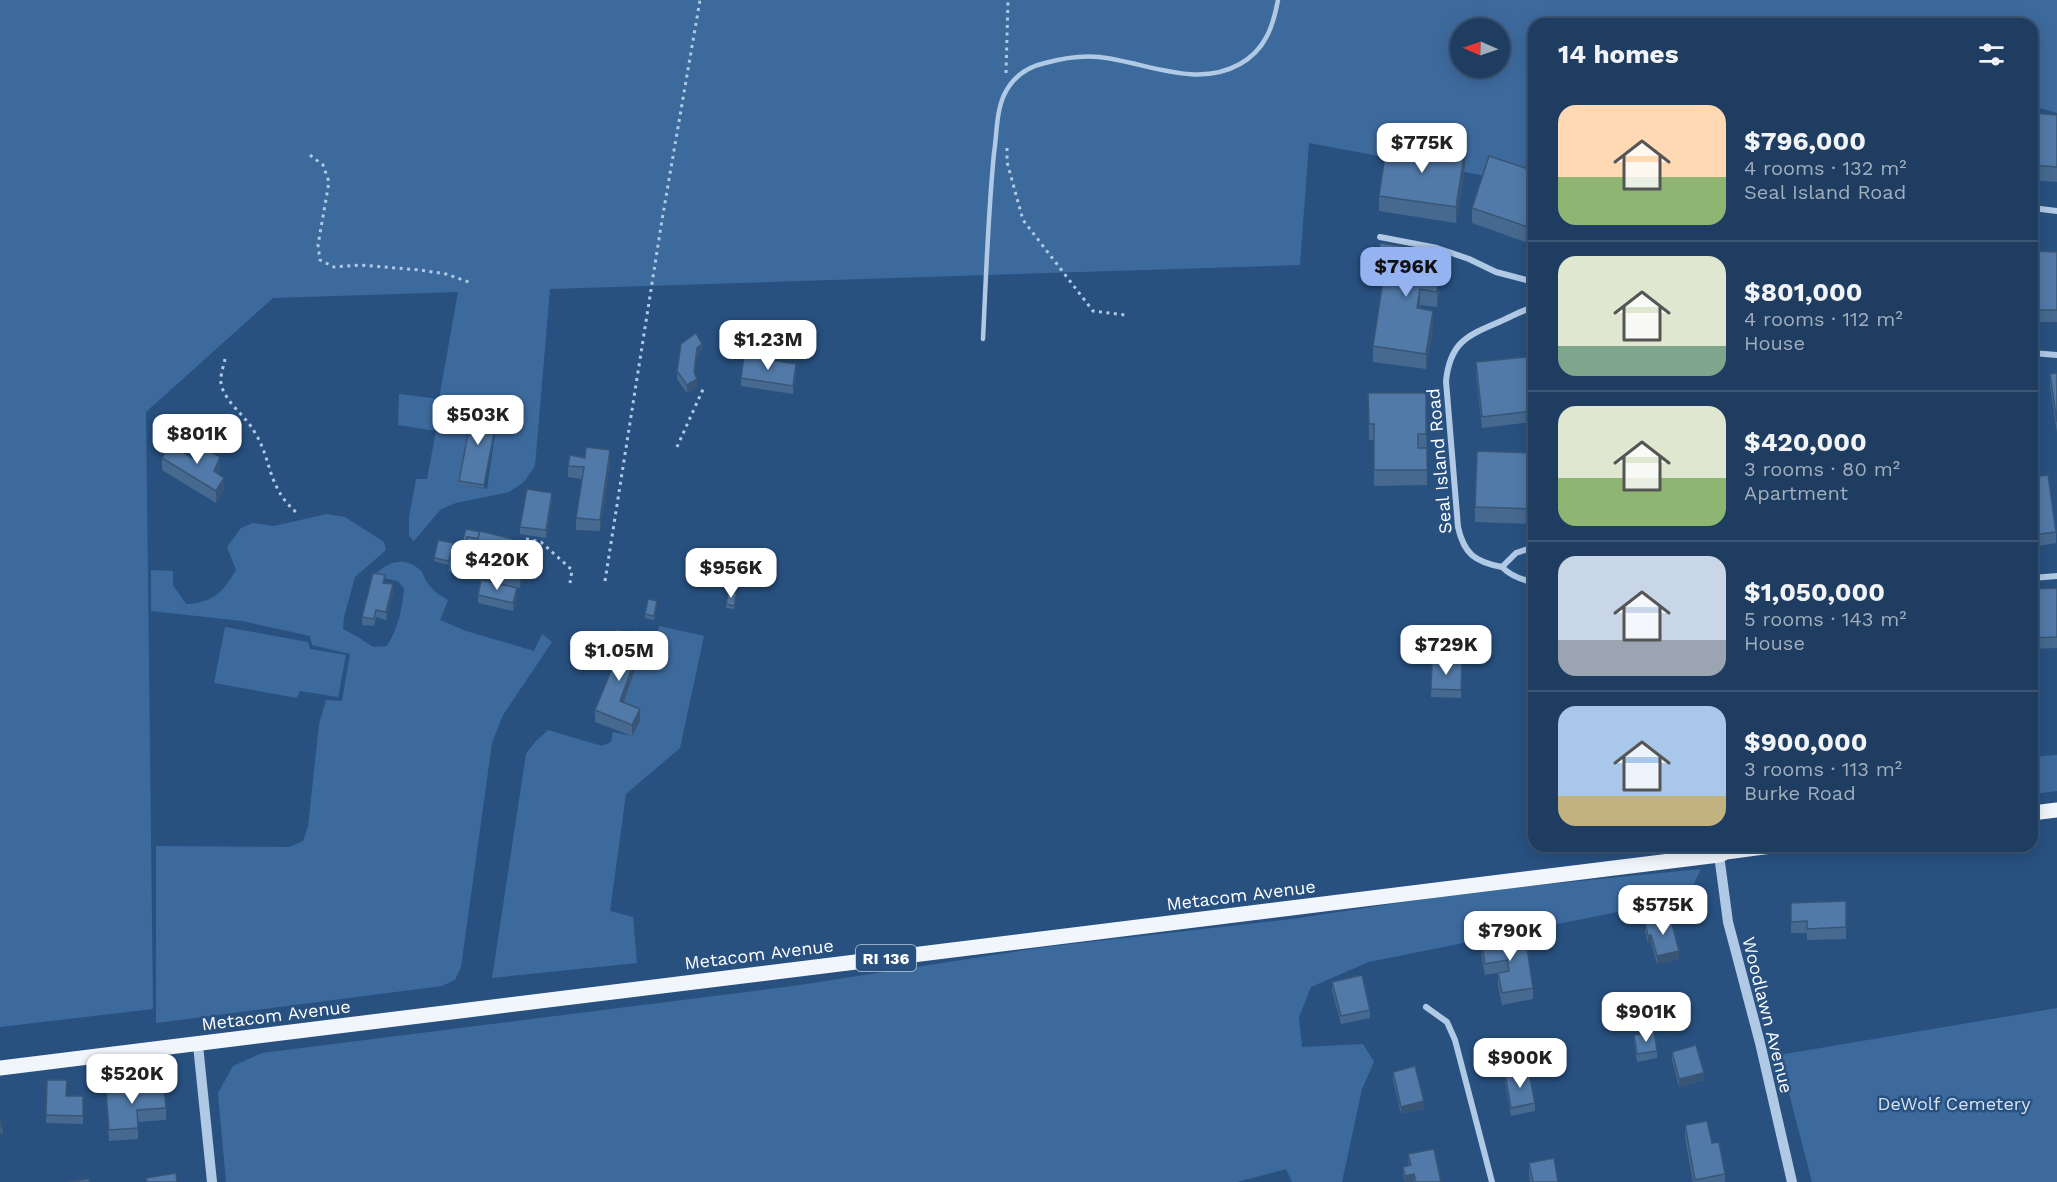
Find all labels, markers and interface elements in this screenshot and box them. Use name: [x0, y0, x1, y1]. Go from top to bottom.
north arrow: [1450, 18, 1510, 78]
map controls: [1450, 18, 1510, 78]
icon: filters: [1975, 38, 2008, 71]
text: 14 homes: [1558, 39, 1679, 69]
pin: $775K: [1380, 123, 1464, 174]
text: $796,000: [1744, 126, 1866, 156]
icon: home: [1606, 129, 1678, 201]
text: $775K: [1391, 130, 1453, 154]
text: 4 rooms · 132 m²: [1744, 156, 1907, 180]
text: Seal Island Road: [1744, 180, 1906, 204]
pin: $796K: [1364, 247, 1448, 298]
text: $796K: [1374, 254, 1438, 278]
text: $801,000: [1744, 277, 1862, 307]
icon: home: [1606, 280, 1678, 352]
text: 4 rooms · 112 m²: [1744, 307, 1903, 331]
pin: $1.23M: [719, 320, 817, 371]
text: $1.23M: [733, 327, 803, 351]
text: House: [1744, 331, 1805, 355]
street label: Seal Island Road: [1422, 387, 1456, 535]
pin: $503K: [436, 395, 520, 446]
text: $503K: [447, 402, 509, 426]
pin: $801K: [155, 414, 239, 465]
text: $801K: [167, 421, 227, 445]
text: $420,000: [1744, 427, 1867, 457]
icon: home: [1606, 430, 1678, 502]
text: 3 rooms · 80 m²: [1744, 457, 1900, 481]
text: Apartment: [1744, 481, 1848, 505]
pin: $420K: [455, 540, 539, 591]
text: $420K: [465, 547, 529, 571]
pin: $956K: [689, 548, 773, 599]
text: $956K: [700, 555, 762, 579]
text: $1,050,000: [1744, 577, 1885, 607]
icon: home: [1606, 580, 1678, 652]
text: 5 rooms · 143 m²: [1744, 607, 1907, 631]
pin: $729K: [1404, 625, 1488, 676]
pin: $1.05M: [570, 631, 668, 682]
text: House: [1744, 631, 1805, 655]
text: $729K: [1414, 632, 1478, 656]
text: $1.05M: [584, 638, 654, 662]
text: $900,000: [1744, 727, 1867, 757]
icon: home: [1606, 730, 1678, 802]
text: 3 rooms · 113 m²: [1744, 757, 1902, 781]
text: Burke Road: [1744, 781, 1856, 805]
street label: Metacom Avenue: [1165, 875, 1317, 915]
pin: $575K: [1621, 885, 1705, 936]
text: $575K: [1632, 892, 1694, 916]
pin: $790K: [1468, 911, 1552, 962]
text: $790K: [1478, 918, 1542, 942]
street label: Metacom Avenue: [683, 934, 835, 974]
street label: Woodlawn Avenue: [1738, 935, 1798, 1095]
road number: RI 136: [856, 945, 916, 971]
pin: $901K: [1604, 992, 1688, 1043]
street label: Metacom Avenue: [200, 995, 352, 1035]
text: $901K: [1616, 999, 1676, 1023]
pin: $900K: [1478, 1038, 1562, 1089]
text: $900K: [1488, 1045, 1552, 1069]
pin: $520K: [90, 1054, 174, 1105]
text: $520K: [100, 1061, 164, 1085]
park label: DeWolf Cemetery: [1878, 1093, 2031, 1114]

